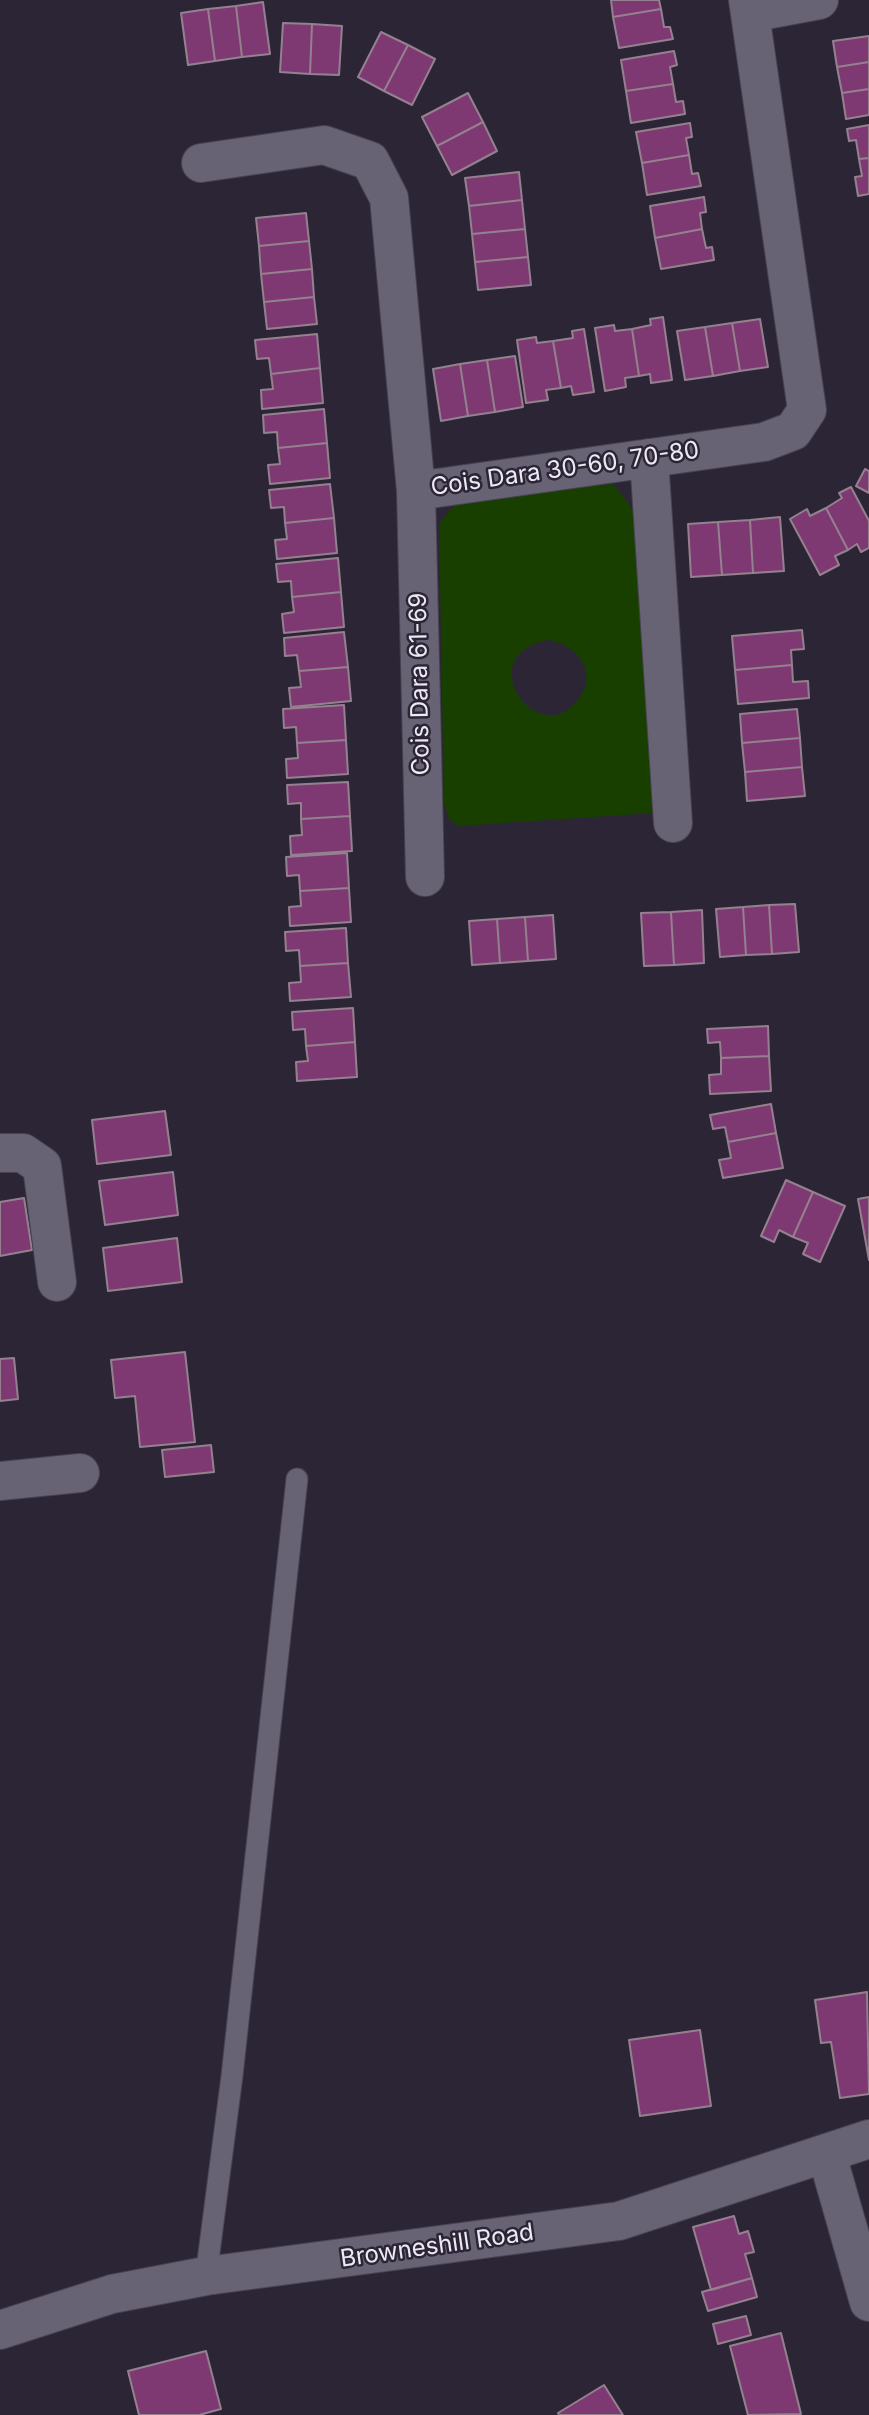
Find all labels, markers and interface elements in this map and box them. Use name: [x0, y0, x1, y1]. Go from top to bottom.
street label: Cois Dara 30-60, 70-80: [429, 436, 701, 502]
street label: Cois Dara 61-69: [404, 592, 436, 776]
street label: Browneshill Road: [338, 2218, 536, 2274]

